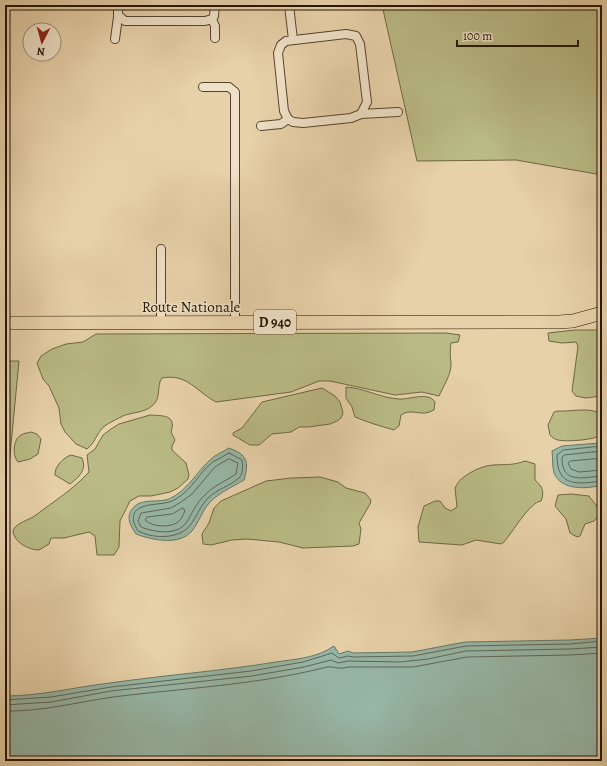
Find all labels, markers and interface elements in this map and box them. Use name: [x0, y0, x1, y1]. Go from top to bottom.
north arrow: [22, 22, 62, 62]
scale bar: [457, 22, 578, 48]
text: 100 m: [463, 28, 492, 44]
text: N: [36, 44, 46, 59]
street label: Route Nationale: [142, 297, 241, 317]
road number: D 940: [254, 310, 296, 334]

